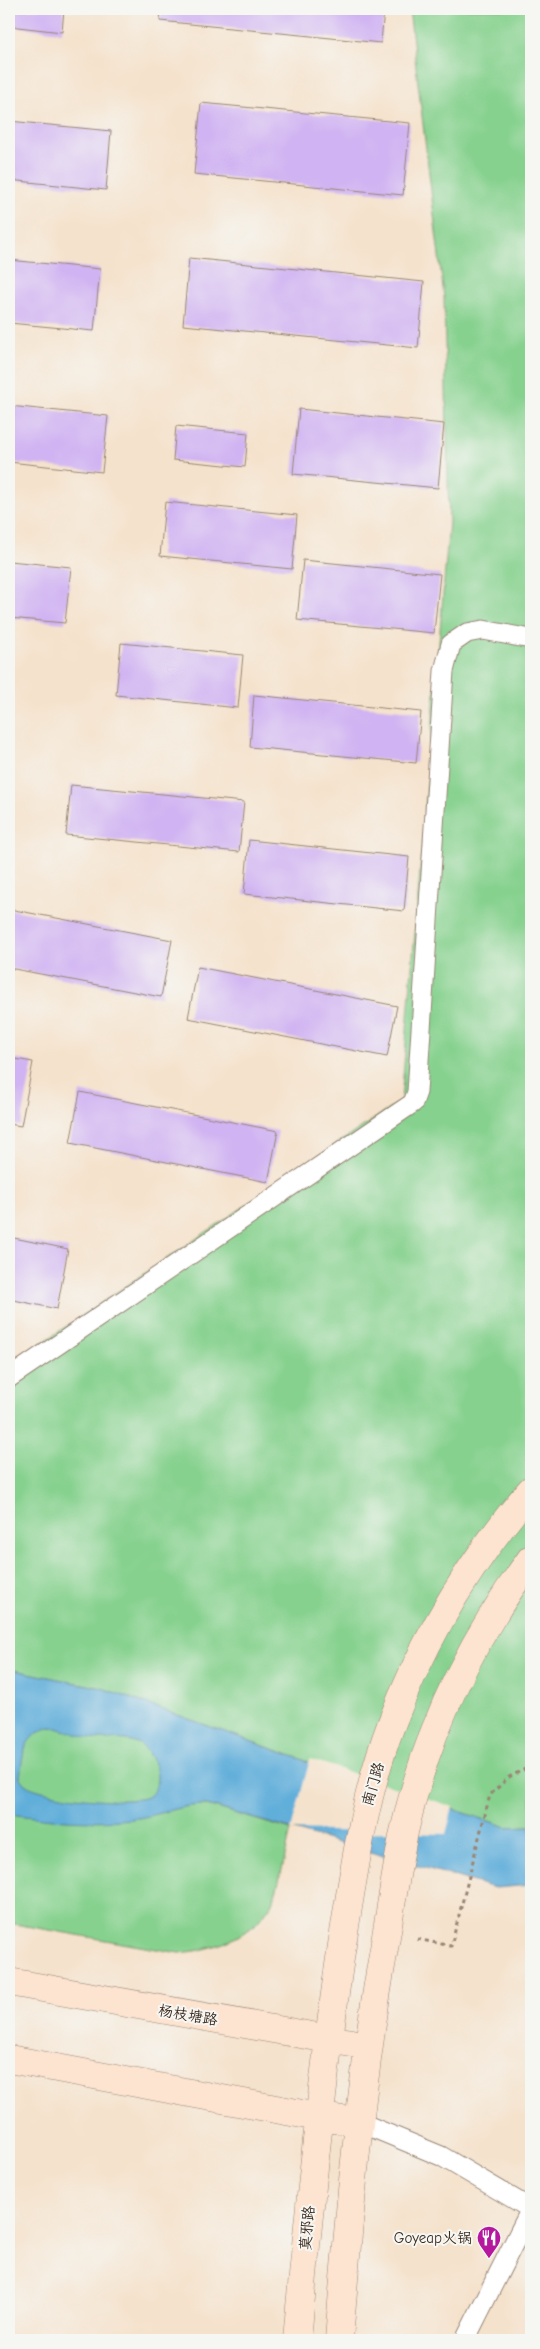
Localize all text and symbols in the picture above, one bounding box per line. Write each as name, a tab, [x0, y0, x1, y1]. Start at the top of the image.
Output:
street label: 南门路	[358, 1760, 388, 1808]
street label: 杨枝塘路	[157, 2001, 219, 2029]
street label: 莫邪路	[296, 2205, 318, 2251]
restaurant icon: Goyeap火锅	[476, 2225, 502, 2259]
place label: Goyeap火锅	[394, 2229, 472, 2247]

